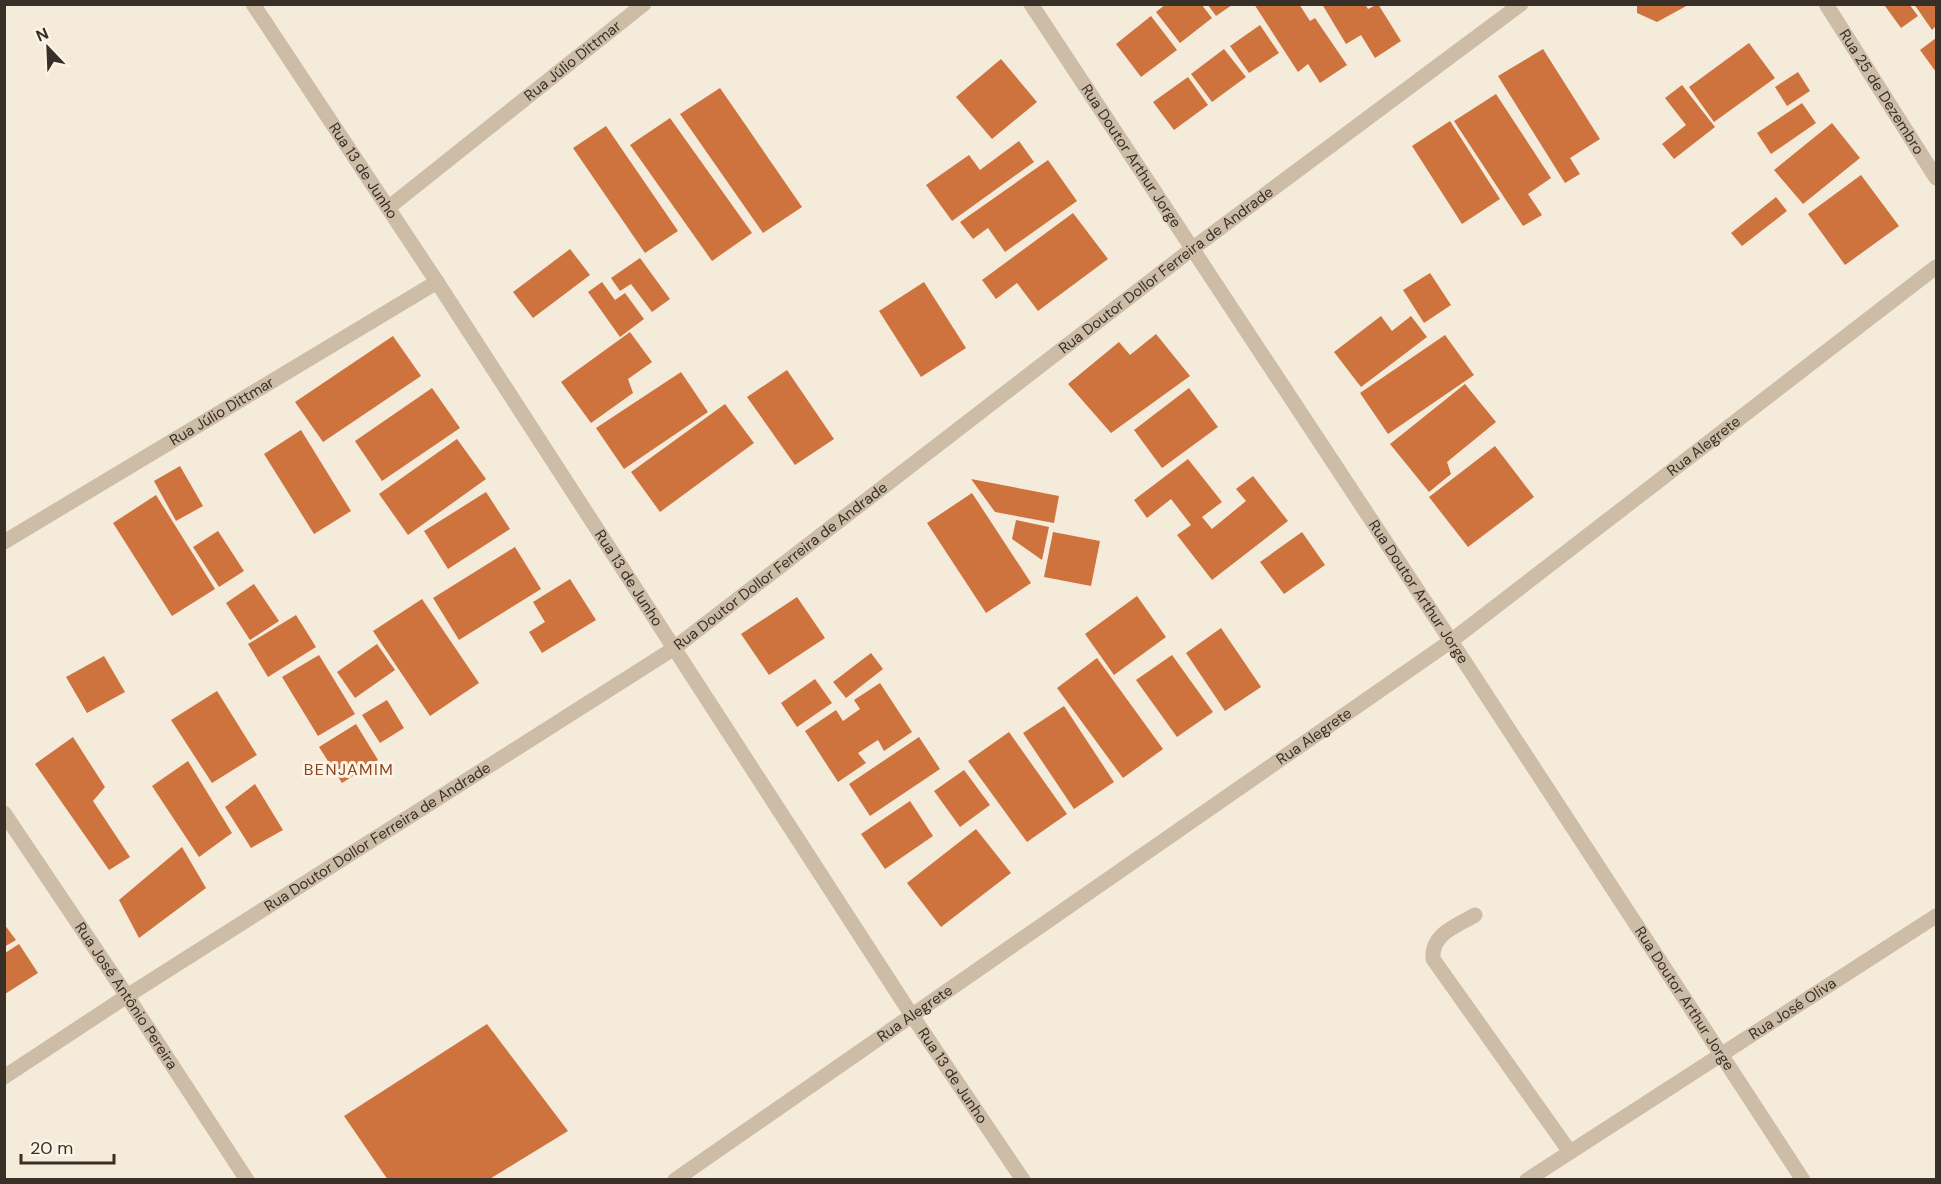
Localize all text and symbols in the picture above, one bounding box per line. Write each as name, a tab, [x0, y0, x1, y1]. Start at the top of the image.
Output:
street label: Rua Júlio Dittmar	[520, 16, 625, 106]
north arrow	[18, 18, 78, 78]
text: N	[33, 23, 52, 47]
street label: Rua 25 de Dezembro	[1834, 25, 1929, 158]
street label: Rua Doutor Arthur Jorge	[1077, 80, 1186, 232]
street label: Rua 13 de Junho	[324, 119, 403, 223]
street label: Rua Doutor Dollor Ferreira de Andrade	[1055, 182, 1277, 358]
street label: Rua Júlio Dittmar	[166, 372, 278, 450]
street label: Rua Alegrete	[1663, 411, 1745, 481]
street label: Rua Doutor Dollor Ferreira de Andrade	[670, 477, 891, 655]
street label: Rua Doutor Arthur Jorge	[1364, 516, 1473, 668]
street label: Rua 13 de Junho	[590, 526, 667, 630]
street label: Rua Alegrete	[1272, 703, 1356, 769]
street label: Rua Doutor Dollor Ferreira de Andrade	[260, 757, 494, 916]
district label: BENJAMIM	[304, 759, 394, 780]
street label: Rua José Antônio Pereira	[70, 918, 182, 1073]
street label: Rua Doutor Arthur Jorge	[1630, 923, 1739, 1074]
street label: Rua José Oliva	[1745, 973, 1840, 1044]
street label: Rua Alegrete	[873, 980, 957, 1047]
street label: Rua 13 de Junho	[913, 1024, 992, 1128]
scale bar	[21, 1127, 114, 1165]
text: 20 m	[30, 1136, 73, 1160]

